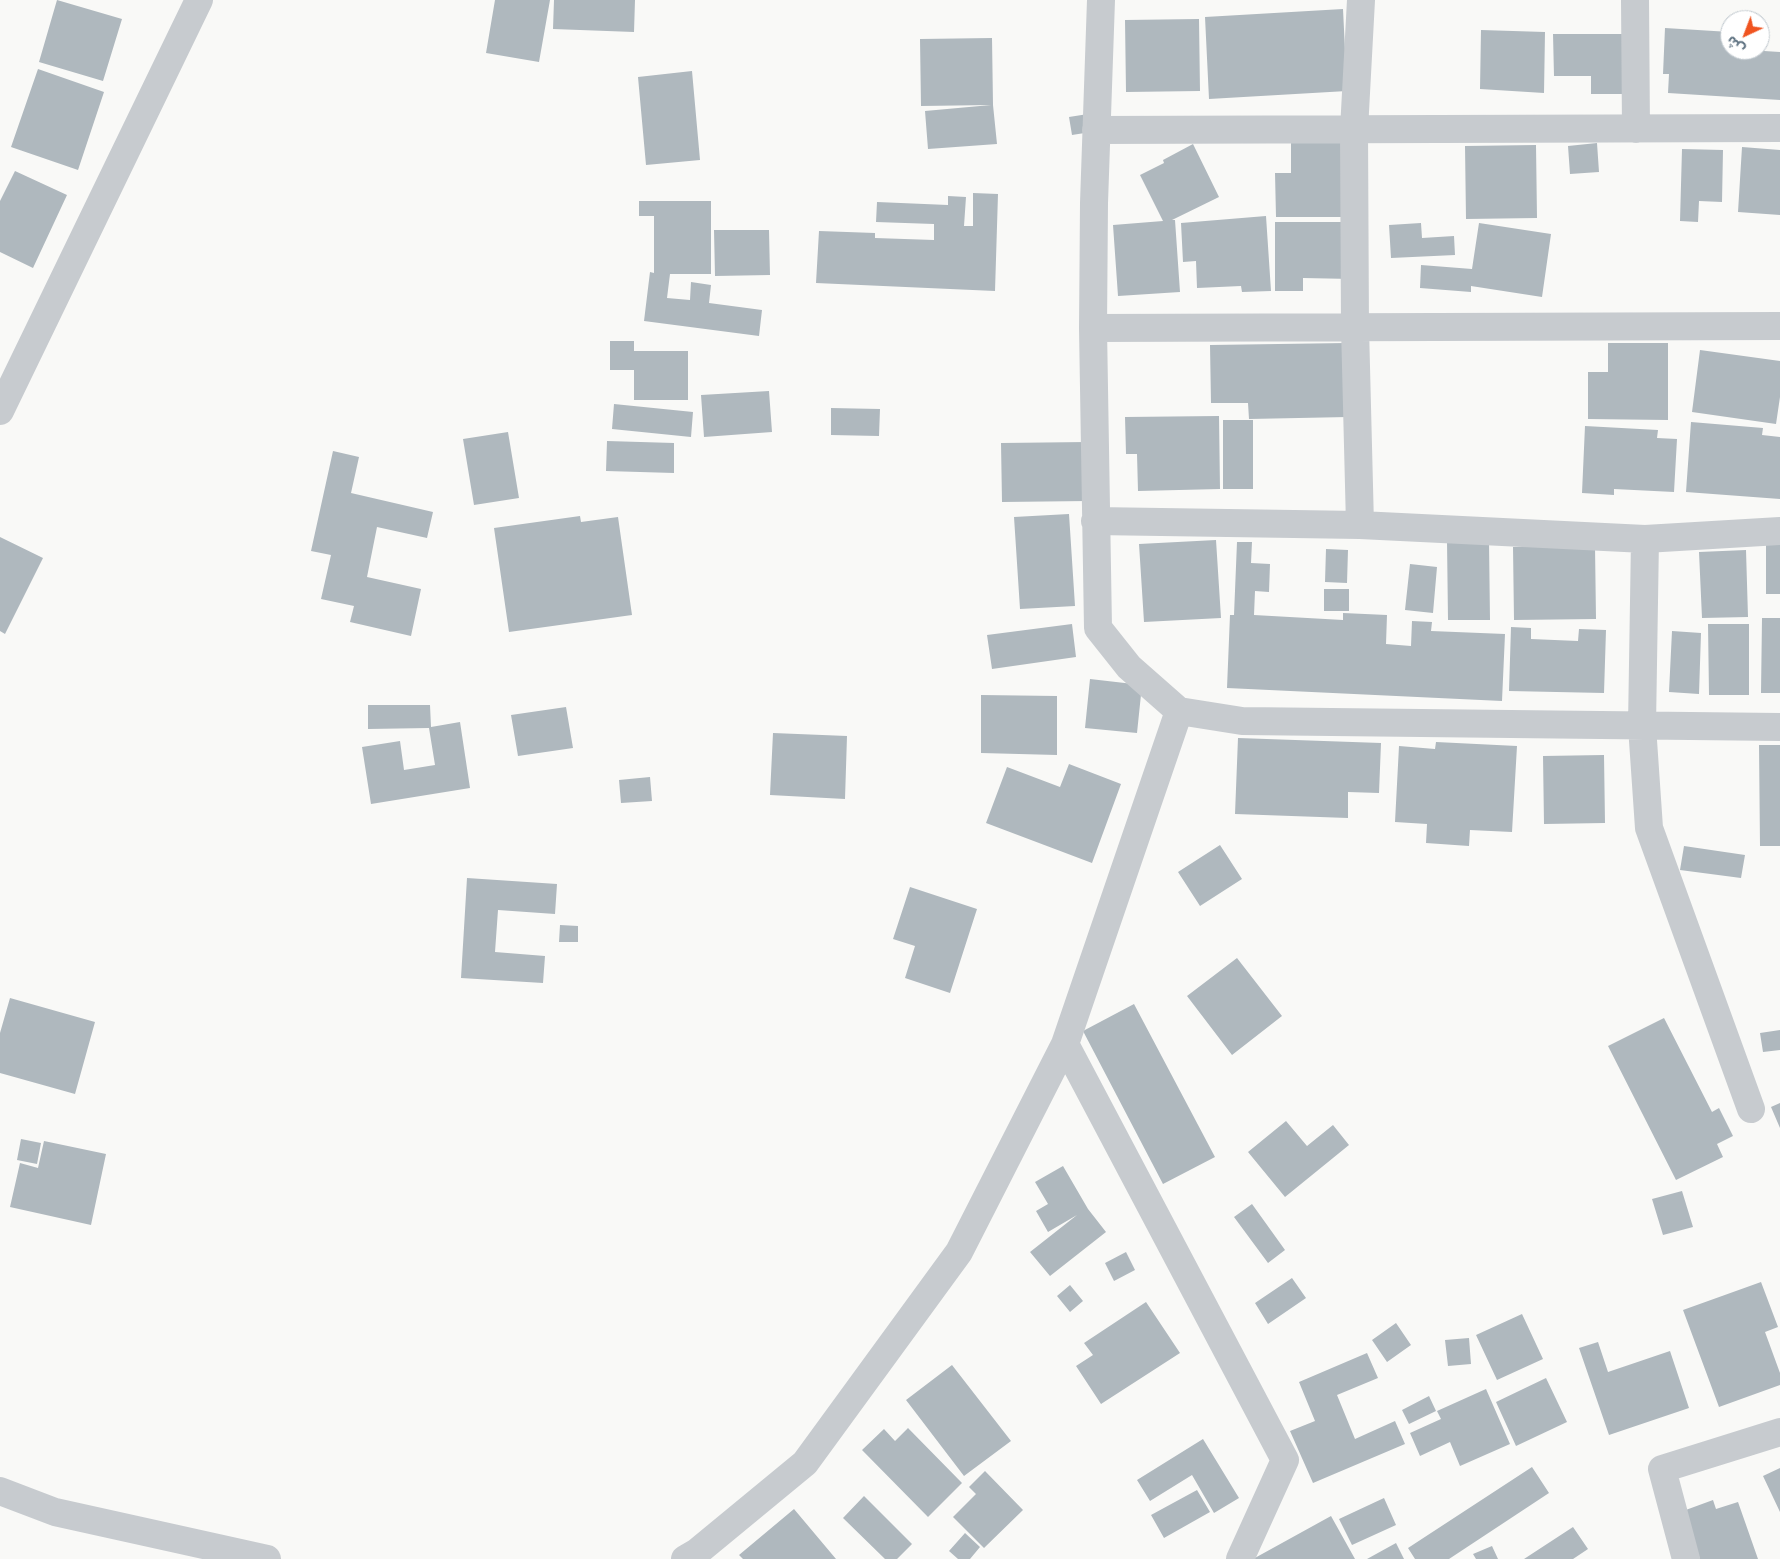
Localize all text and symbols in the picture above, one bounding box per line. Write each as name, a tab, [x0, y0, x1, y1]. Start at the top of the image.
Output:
north arrow	[1720, 10, 1770, 60]
text: ش	[1723, 33, 1748, 58]

